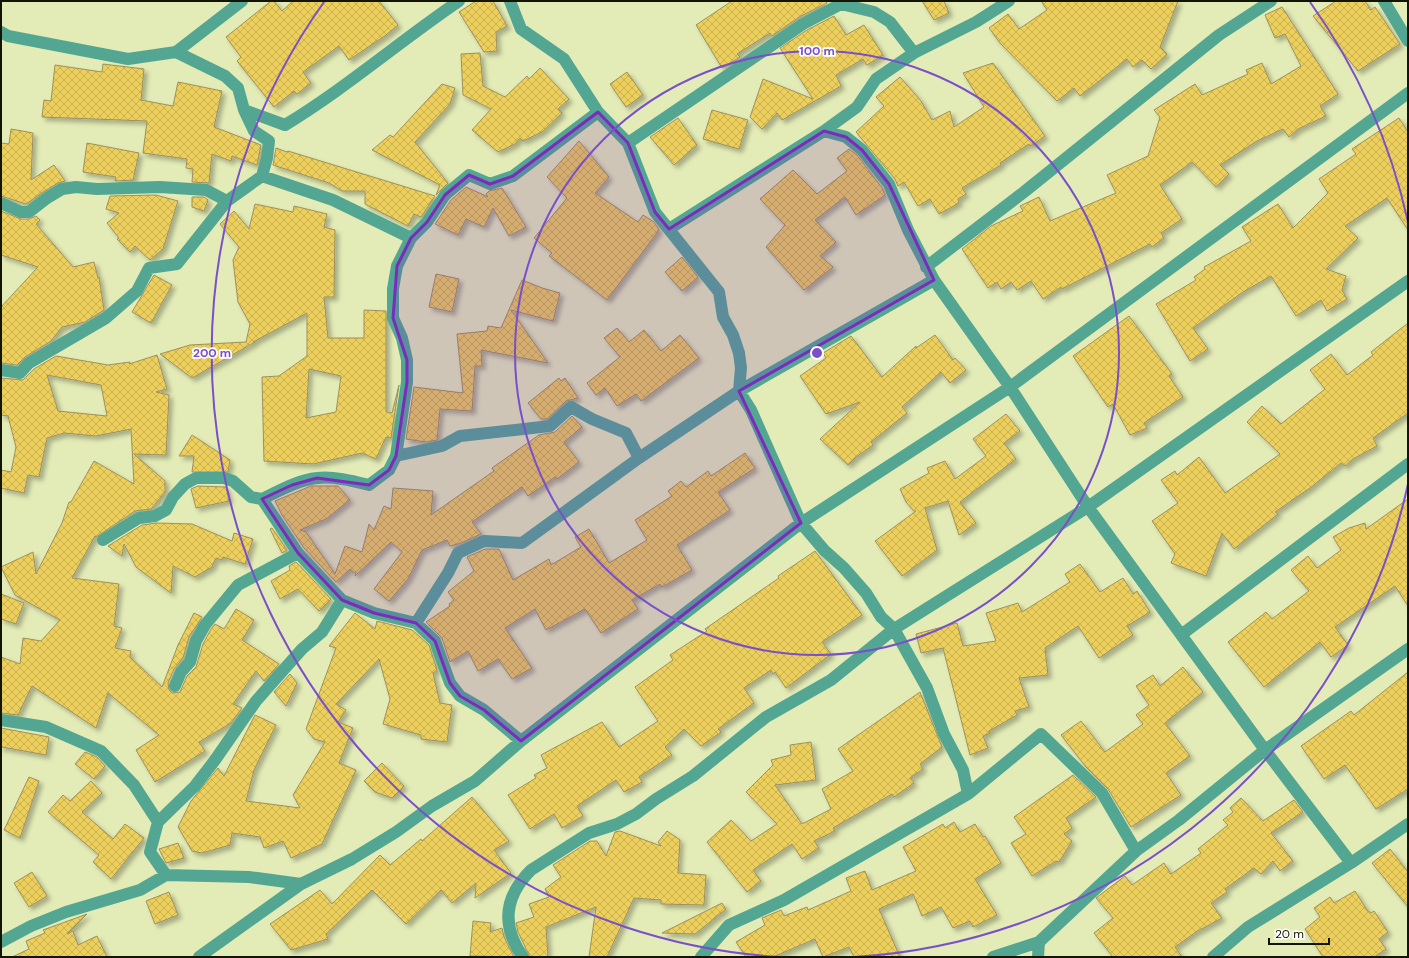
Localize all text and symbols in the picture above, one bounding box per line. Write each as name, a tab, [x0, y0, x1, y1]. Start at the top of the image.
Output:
text: 100 m	[799, 43, 835, 59]
text: 200 m	[193, 345, 231, 361]
centre of rings	[810, 346, 824, 360]
scale bar	[1269, 920, 1329, 946]
text: 20 m	[1275, 926, 1304, 942]

